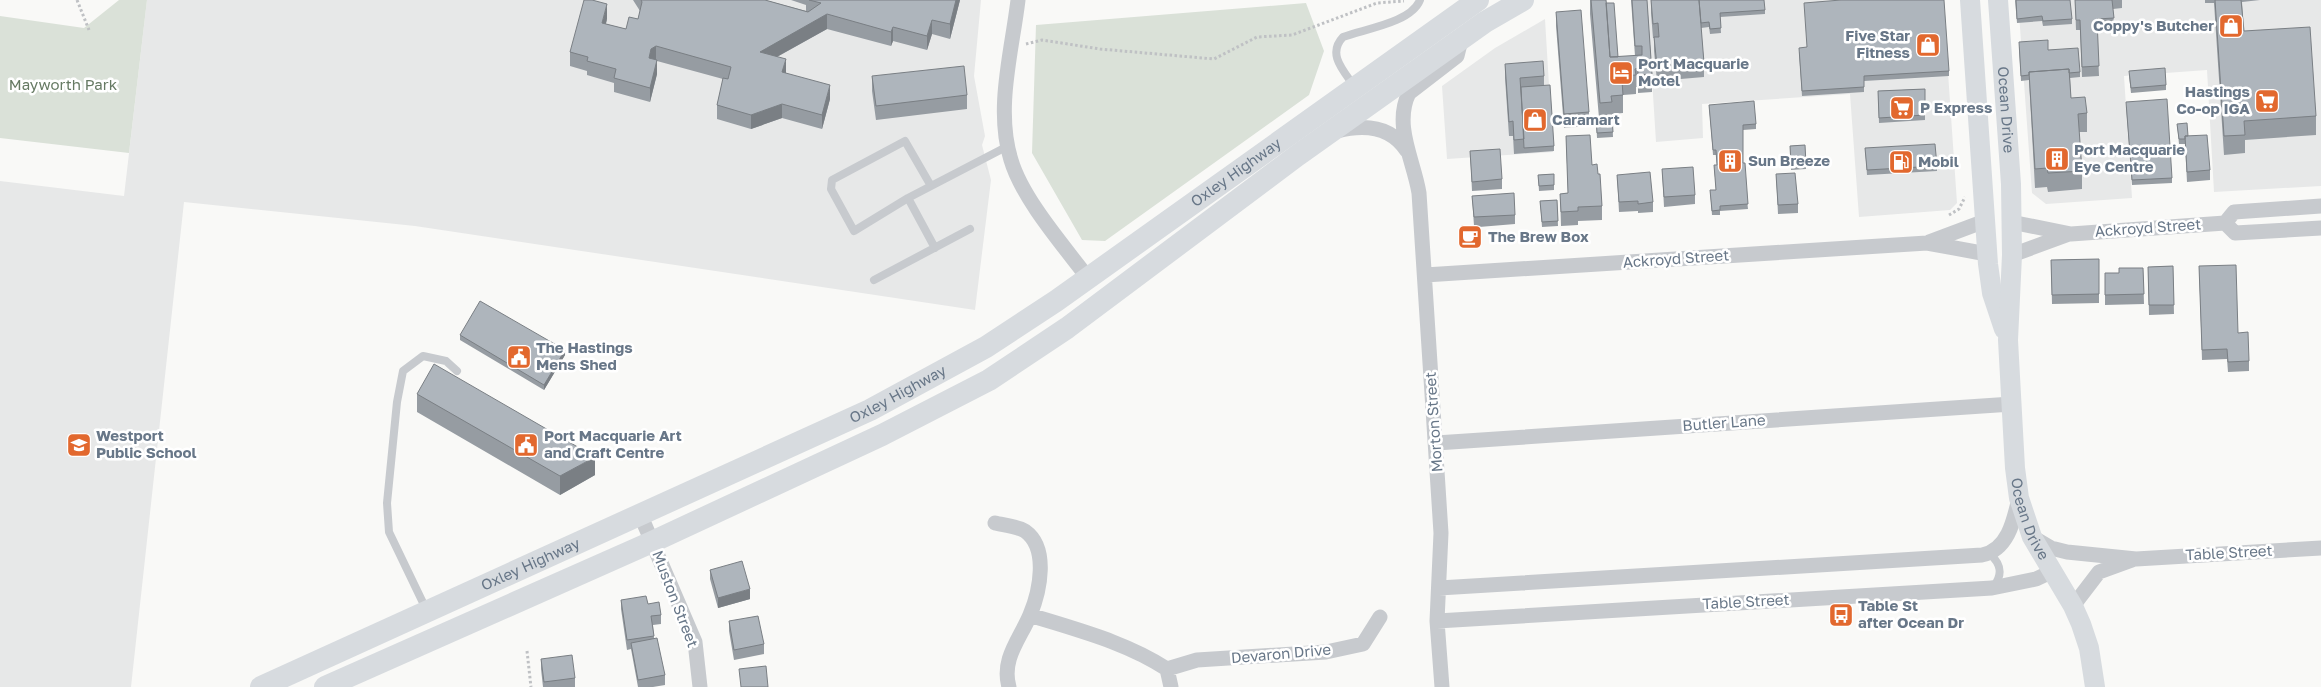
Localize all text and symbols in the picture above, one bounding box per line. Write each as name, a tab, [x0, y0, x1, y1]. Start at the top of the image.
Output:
shop icon: Coppy's Butcher	[2218, 13, 2244, 39]
place label: Coppy's Butcher	[2093, 16, 2214, 34]
place label: Five Star Fitness	[1845, 26, 1910, 61]
shop icon: Five Star Fitness	[1915, 32, 1941, 58]
place label: Port Macquarie Motel	[1638, 54, 1749, 89]
hotel icon: Port Macquarie Motel	[1608, 60, 1634, 86]
street label: Ocean Drive	[1995, 66, 2019, 154]
park label: Mayworth Park	[9, 75, 118, 93]
place label: Hastings Co-op IGA	[2176, 82, 2250, 117]
supermarket icon: Hastings Co-op IGA	[2254, 88, 2280, 114]
supermarket icon: P Express	[1889, 95, 1915, 121]
place label: P Express	[1920, 98, 1992, 116]
shop icon: Caramart	[1522, 107, 1548, 133]
place label: Caramart	[1552, 110, 1620, 128]
street label: Oxley Highway	[1187, 133, 1285, 210]
place label: Port Macquarie Eye Centre	[2074, 140, 2185, 175]
building icon: Port Macquarie Eye Centre	[2044, 146, 2070, 172]
building icon: Sun Breeze	[1717, 148, 1743, 174]
fuel station icon: Mobil	[1888, 149, 1914, 175]
place label: Sun Breeze	[1748, 151, 1830, 169]
place label: Mobil	[1918, 152, 1959, 170]
street label: Ackroyd Street	[2094, 214, 2202, 240]
cafe icon: The Brew Box	[1457, 224, 1483, 250]
place label: The Brew Box	[1488, 227, 1589, 245]
street label: Ackroyd Street	[1622, 245, 1730, 271]
place label: The Hastings Mens Shed	[536, 338, 633, 373]
public building icon: The Hastings Mens Shed	[506, 344, 532, 370]
street label: Oxley Highway	[846, 360, 949, 426]
street label: Morton Street	[1421, 371, 1445, 473]
street label: Butler Lane	[1682, 410, 1766, 434]
place label: Westport Public School	[96, 426, 197, 461]
place label: Port Macquarie Art and Craft Centre	[544, 426, 682, 461]
school or university icon: Westport Public School	[66, 432, 92, 458]
public building icon: Port Macquarie Art and Craft Centre	[513, 432, 539, 458]
street label: Ocean Drive	[2008, 476, 2054, 563]
street label: Oxley Highway	[478, 533, 583, 594]
street label: Table Street	[2185, 541, 2273, 563]
street label: Muston Street	[649, 548, 703, 650]
street label: Table Street	[1702, 590, 1790, 612]
place label: Table St after Ocean Dr	[1858, 596, 1964, 631]
bus stop icon: Table St after Ocean Dr	[1828, 602, 1854, 628]
street label: Devaron Drive	[1230, 640, 1332, 666]

